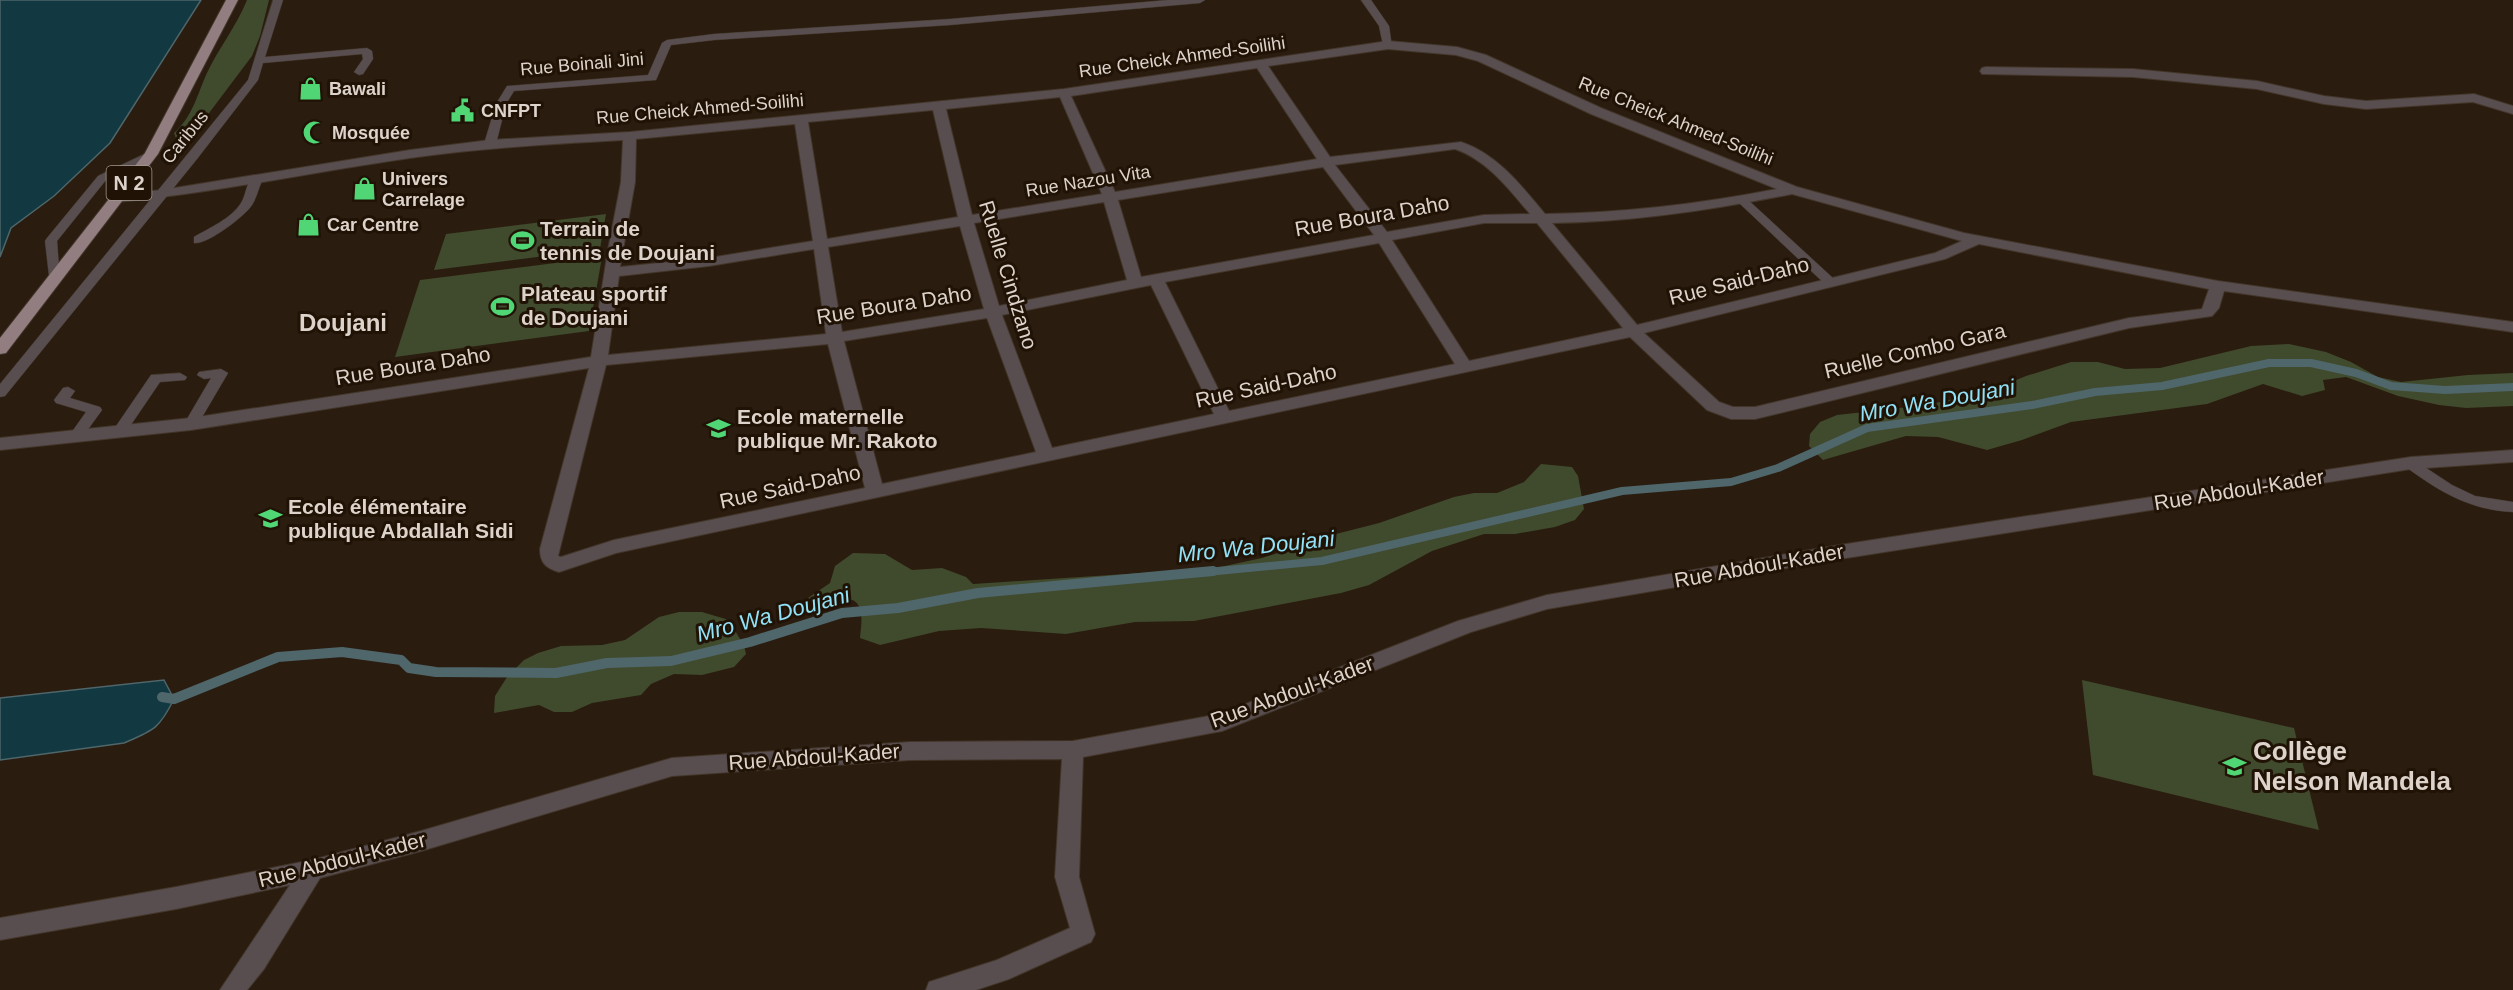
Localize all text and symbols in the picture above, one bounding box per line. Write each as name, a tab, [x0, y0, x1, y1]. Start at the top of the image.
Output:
street label: Rue Cheick Ahmed-Soilihi	[1078, 33, 1286, 81]
street label: Rue Boinali Jini	[519, 49, 645, 79]
street label: Rue Cheick Ahmed-Soilihi	[1576, 73, 1776, 169]
shop icon: Bawali	[298, 76, 324, 102]
place label: Bawali	[329, 79, 386, 99]
street label: Rue Cheick Ahmed-Soilihi	[595, 90, 805, 128]
public building icon: CNFPT	[450, 98, 476, 124]
place label: CNFPT	[481, 101, 541, 121]
street label: Caribus	[158, 107, 212, 167]
mosque icon: Mosquée	[301, 120, 327, 146]
place label: Mosquée	[332, 123, 410, 143]
street label: Rue Nazou Vita	[1024, 161, 1153, 201]
road number: N 2	[106, 166, 152, 200]
place label: Univers Carrelage	[382, 169, 465, 210]
shop icon: Univers Carrelage	[351, 176, 377, 202]
street label: Rue Boura Daho	[1293, 191, 1451, 240]
street label: Ruelle Cindzano	[975, 198, 1042, 352]
shop icon: Car Centre	[296, 212, 322, 238]
place label: Car Centre	[327, 215, 419, 235]
place label: Terrain de tennis de Doujani	[540, 217, 715, 264]
sports icon: Terrain de tennis de Doujani	[509, 228, 535, 254]
street label: Rue Said-Daho	[1666, 252, 1811, 309]
street label: Rue Boura Daho	[815, 281, 973, 328]
place label: Plateau sportif de Doujani	[521, 282, 668, 329]
sports icon: Plateau sportif de Doujani	[490, 293, 516, 319]
district label: Doujani	[299, 309, 387, 336]
street label: Ruelle Combo Gara	[1822, 318, 2008, 383]
street label: Rue Boura Daho	[334, 342, 492, 389]
street label: Rue Said-Daho	[1193, 359, 1339, 412]
water label: Mro Wa Doujani	[1857, 374, 2018, 426]
place label: Ecole maternelle publique Mr. Rakoto	[737, 405, 938, 452]
school or university icon: Ecole maternelle publique Mr. Rakoto	[706, 416, 732, 442]
street label: Rue Said-Daho	[717, 460, 863, 513]
street label: Rue Abdoul-Kader	[2152, 465, 2325, 514]
place label: Ecole élémentaire publique Abdallah Sidi	[288, 495, 514, 542]
school or university icon: Ecole élémentaire publique Abdallah Sidi	[257, 506, 283, 532]
water label: Mro Wa Doujani	[1177, 526, 1337, 567]
street label: Rue Abdoul-Kader	[1672, 539, 1845, 592]
water label: Mro Wa Doujani	[694, 582, 853, 647]
street label: Rue Abdoul-Kader	[1207, 651, 1376, 732]
place label: Collège Nelson Mandela	[2253, 736, 2451, 796]
street label: Rue Abdoul-Kader	[728, 739, 900, 774]
school or university icon: Collège Nelson Mandela	[2222, 753, 2248, 779]
street label: Rue Abdoul-Kader	[256, 828, 428, 891]

